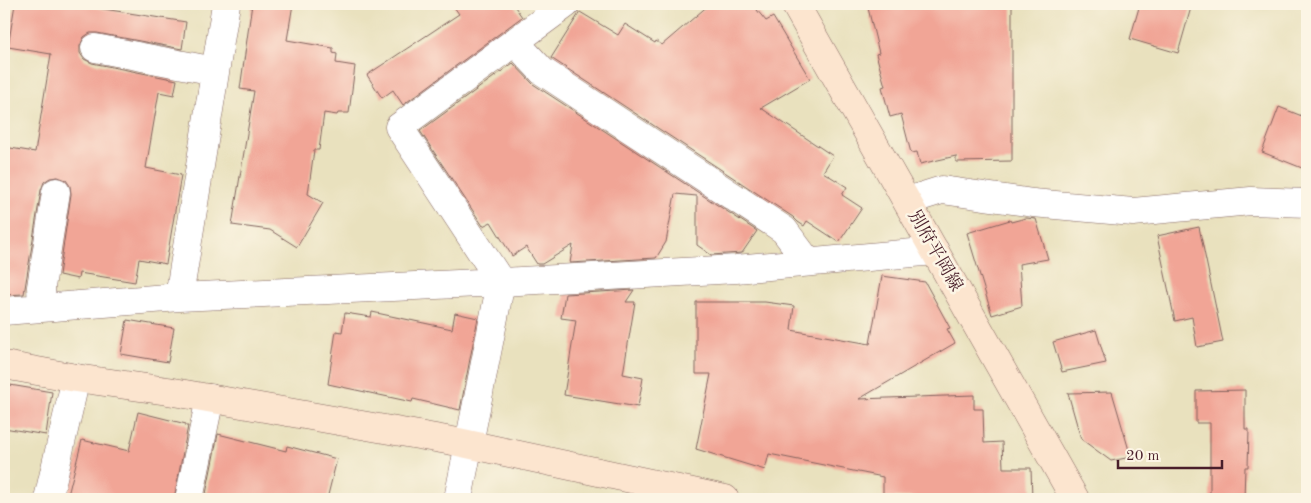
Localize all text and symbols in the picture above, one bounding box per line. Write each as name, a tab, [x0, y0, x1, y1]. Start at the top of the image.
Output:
street label: 別府平岡線	[905, 207, 967, 294]
scale bar	[1118, 438, 1222, 470]
text: 20 m	[1126, 449, 1160, 464]

